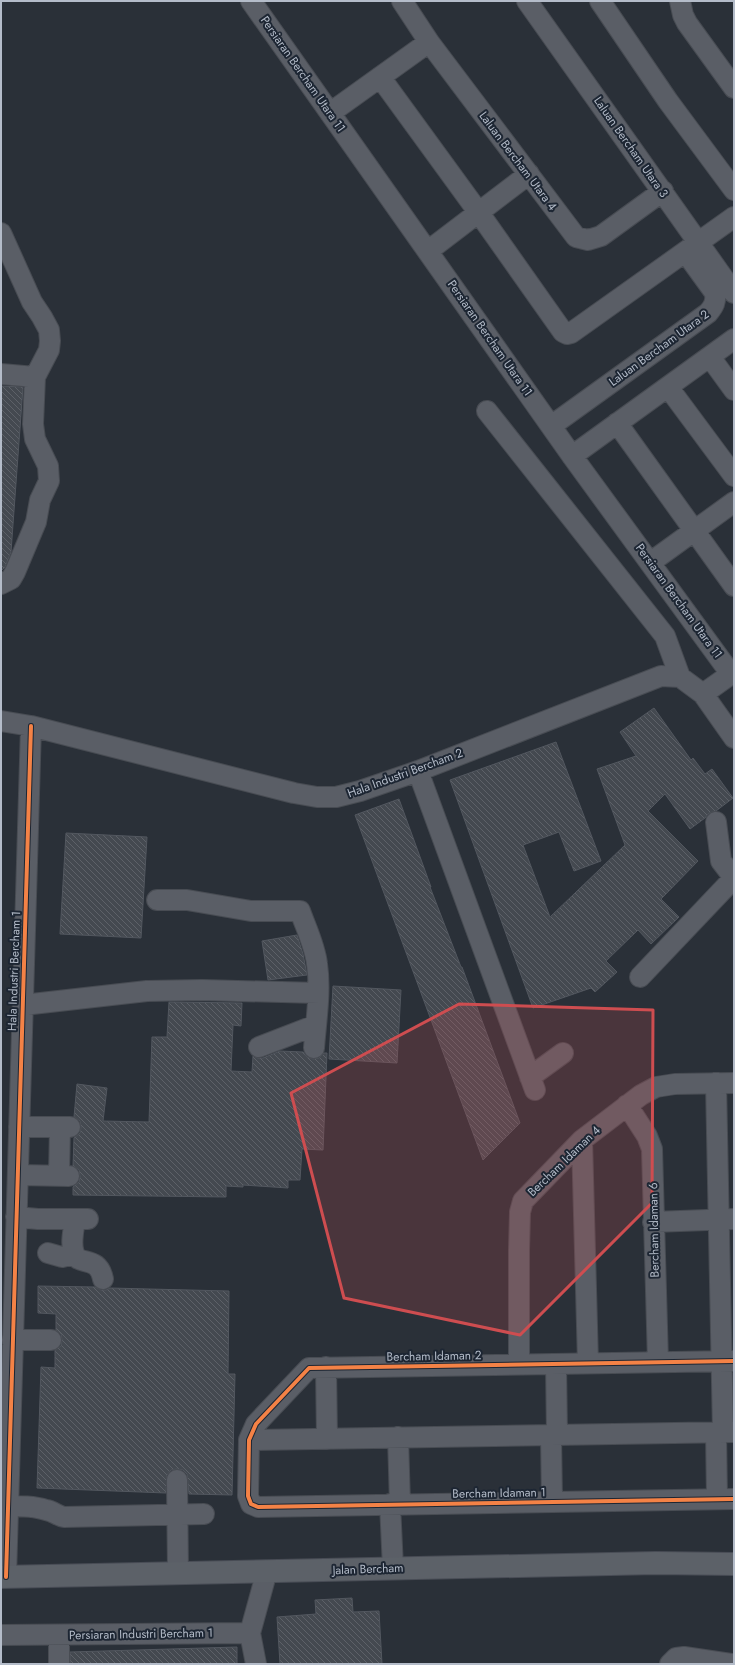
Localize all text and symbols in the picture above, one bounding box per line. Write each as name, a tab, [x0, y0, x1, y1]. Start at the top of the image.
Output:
street label: Persiaran Bercham Utara 11	[256, 12, 350, 136]
street label: Laluan Bercham Utara 3	[589, 93, 673, 202]
street label: Laluan Bercham Utara 4	[475, 108, 561, 214]
street label: Persiaran Bercham Utara 11	[443, 276, 537, 400]
street label: Laluan Bercham Utara 2	[605, 305, 713, 391]
street label: Persiaran Bercham Utara 11	[631, 540, 727, 662]
street label: Hala Industri Bercham 2	[345, 744, 465, 802]
street label: Hala Industri Bercham 1	[3, 911, 25, 1031]
street label: Bercham Idaman 4	[524, 1121, 604, 1201]
street label: Bercham Idaman 6	[644, 1182, 664, 1278]
street label: Bercham Idaman 2	[386, 1346, 482, 1366]
street label: Bercham Idaman 1	[452, 1483, 546, 1503]
street label: Jalan Bercham	[330, 1559, 404, 1579]
street label: Persiaran Industri Bercham 1	[69, 1624, 213, 1644]

